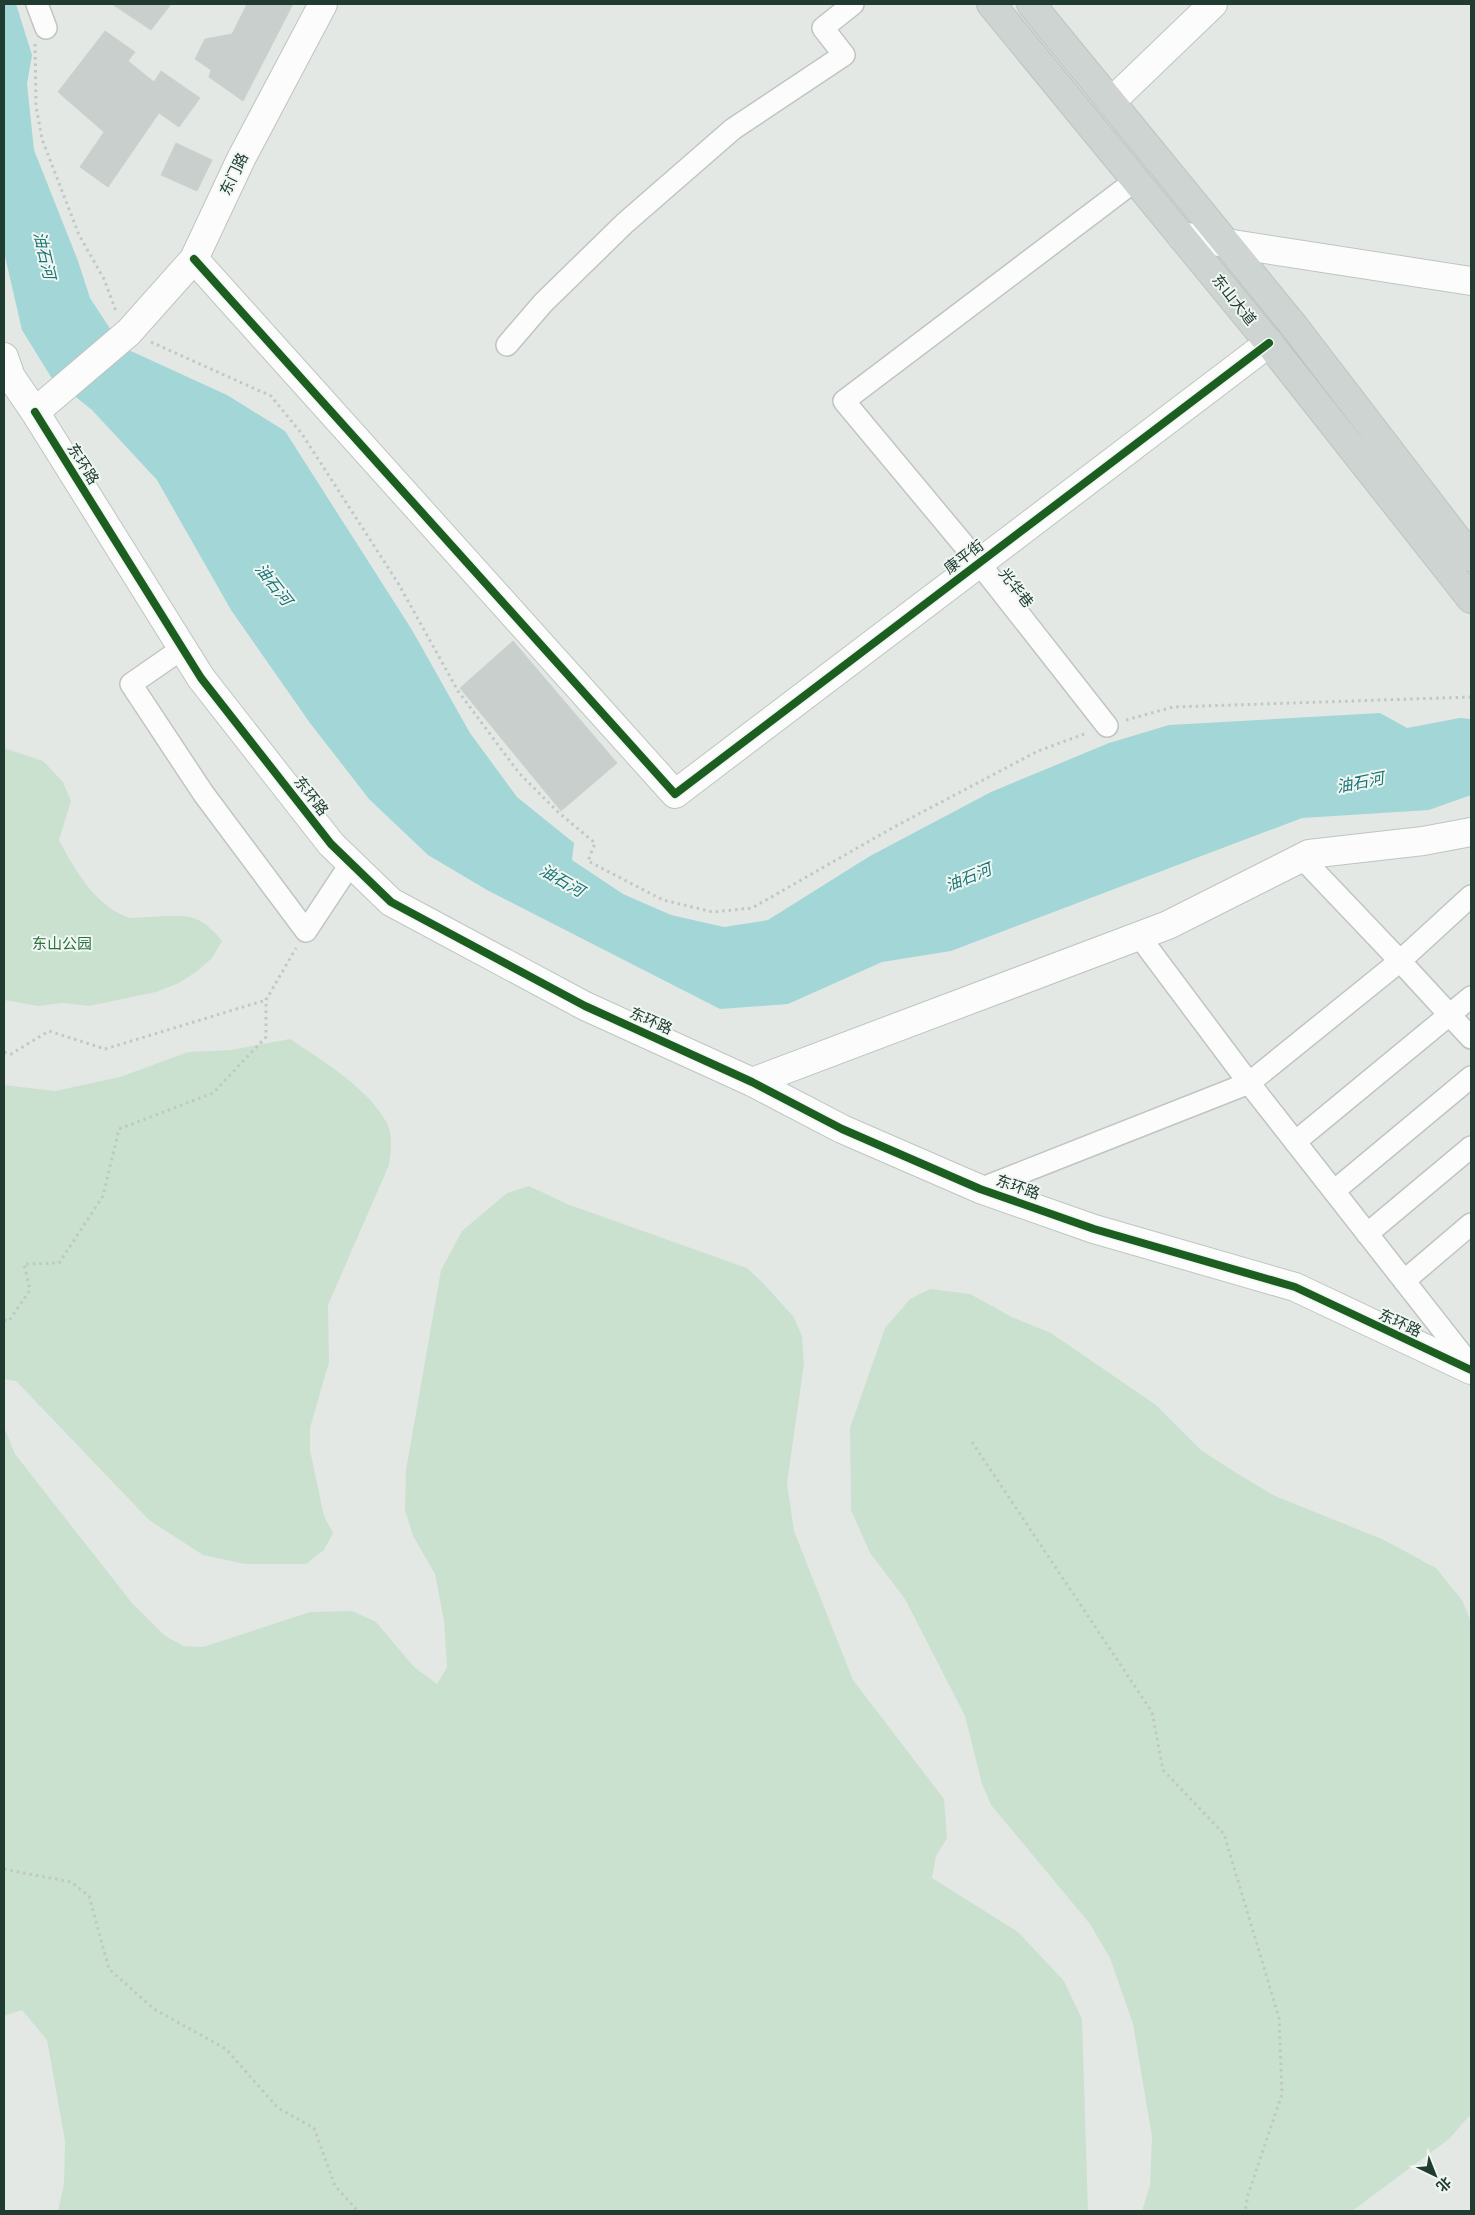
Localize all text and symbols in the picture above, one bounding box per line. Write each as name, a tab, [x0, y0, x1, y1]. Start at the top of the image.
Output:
street label: 东门路	[215, 149, 252, 198]
water label: 油石河	[30, 229, 61, 284]
street label: 东山大道	[1208, 270, 1261, 329]
street label: 东环路	[63, 440, 103, 488]
street label: 康平街	[940, 535, 987, 578]
water label: 油石河	[251, 559, 298, 611]
street label: 光华巷	[995, 564, 1038, 611]
water label: 油石河	[1335, 767, 1388, 796]
street label: 东环路	[290, 772, 333, 819]
water label: 油石河	[942, 858, 997, 895]
water label: 油石河	[536, 859, 590, 902]
park label: 东山公园	[32, 934, 92, 953]
street label: 东环路	[627, 1003, 676, 1038]
street label: 东环路	[994, 1170, 1043, 1203]
street label: 东环路	[1376, 1304, 1425, 1341]
north arrow	[1410, 2150, 1460, 2200]
text: 北	[1433, 2174, 1455, 2196]

